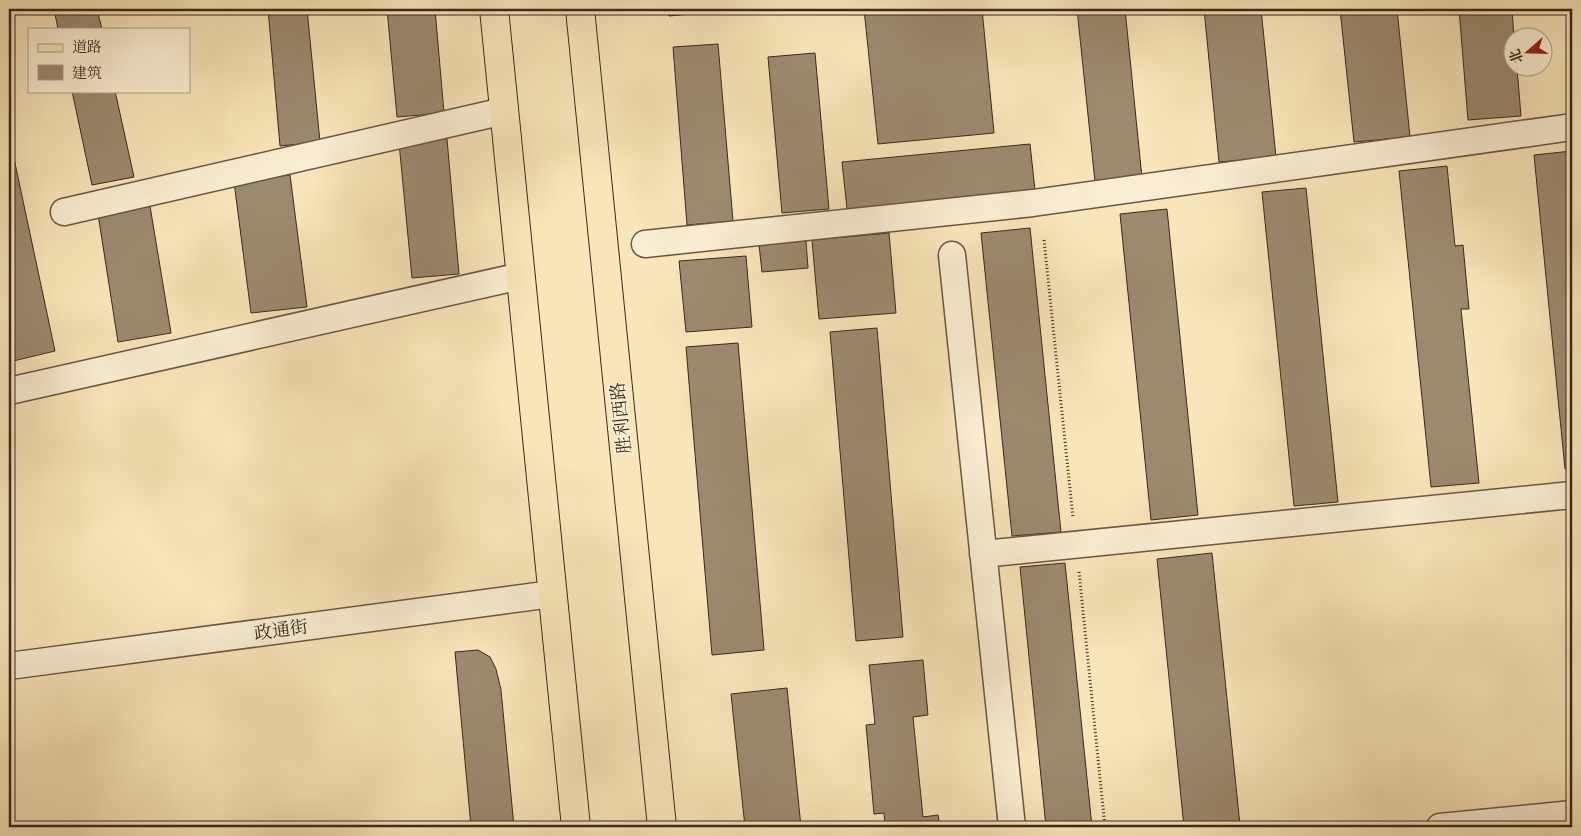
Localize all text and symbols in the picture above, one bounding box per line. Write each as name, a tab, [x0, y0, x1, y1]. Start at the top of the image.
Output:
legend	[28, 28, 190, 92]
north arrow	[1504, 28, 1554, 78]
text: 道路	[72, 37, 102, 57]
text: 北	[1505, 46, 1528, 66]
text: 建筑	[72, 63, 102, 83]
street label: 胜利西路	[605, 381, 638, 455]
street label: 政通街	[253, 614, 310, 647]

